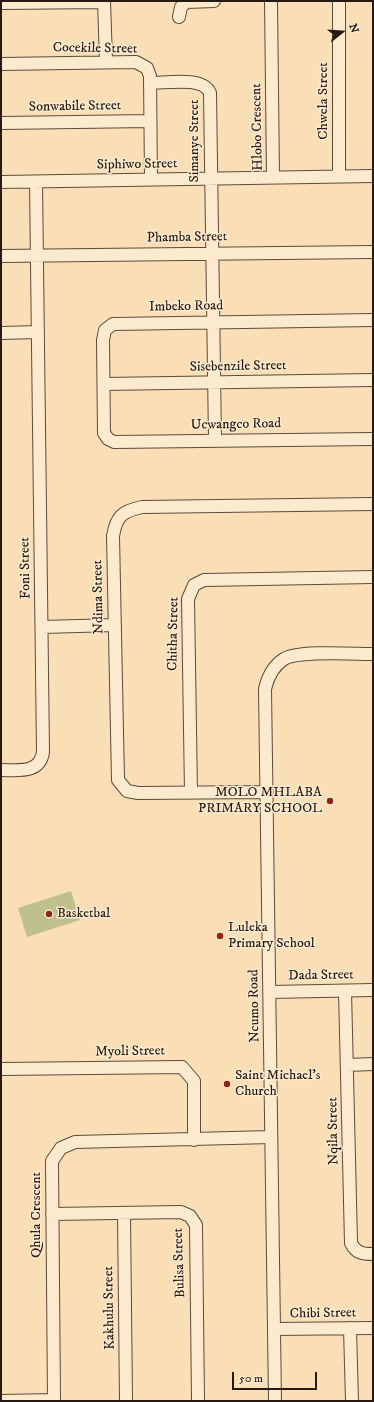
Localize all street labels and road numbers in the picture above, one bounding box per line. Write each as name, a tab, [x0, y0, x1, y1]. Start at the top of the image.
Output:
street label: Cocekile Street	[53, 40, 137, 58]
street label: Chwela Street	[316, 62, 332, 140]
street label: Hlobo Crescent	[249, 83, 267, 171]
street label: Sonwabile Street	[29, 98, 121, 116]
street label: Simanye Street	[187, 99, 203, 183]
street label: Siphiwo Street	[97, 156, 177, 174]
street label: Phamba Street	[147, 229, 227, 247]
street label: Imbeko Road	[149, 298, 223, 316]
street label: Sisebenzile Street	[189, 358, 287, 376]
street label: Ucwangco Road	[191, 416, 281, 434]
street label: Foni Street	[17, 537, 35, 599]
street label: Ndima Street	[90, 560, 108, 634]
street label: Chitha Street	[165, 597, 183, 671]
street label: Dada Street	[288, 967, 354, 985]
street label: Ncumo Road	[246, 969, 264, 1043]
street label: Myoli Street	[95, 1043, 165, 1061]
street label: Nqila Street	[325, 1097, 343, 1165]
street label: Qhula Crescent	[29, 1172, 45, 1258]
street label: Bulisa Street	[170, 1228, 190, 1298]
street label: Kakhulu Street	[101, 1266, 119, 1350]
street label: Chibi Street	[290, 1305, 356, 1323]

